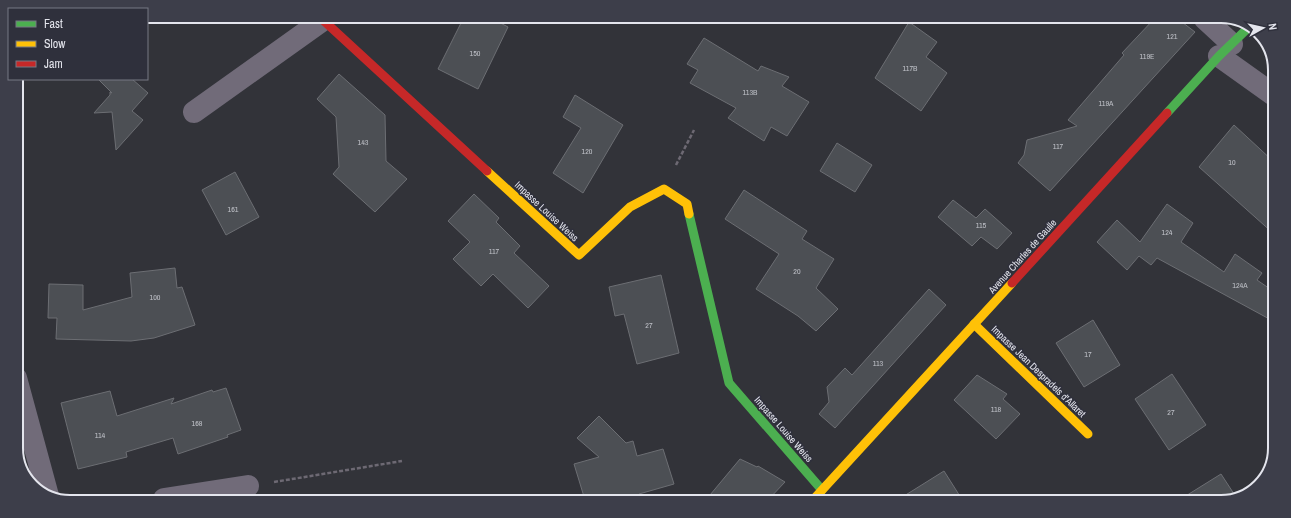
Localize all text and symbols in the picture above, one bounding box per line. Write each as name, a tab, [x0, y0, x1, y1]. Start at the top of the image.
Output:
legend	[8, 8, 148, 80]
north arrow	[1243, 8, 1283, 48]
text: Fast	[44, 16, 63, 32]
text: N	[1266, 22, 1280, 31]
house number: 121	[1167, 31, 1178, 41]
text: Slow	[44, 36, 66, 52]
house number: 150	[470, 48, 481, 58]
house number: 119E	[1140, 51, 1154, 61]
text: Jam	[44, 56, 63, 72]
house number: 117B	[903, 63, 918, 73]
house number: 113B	[743, 87, 758, 97]
house number: 119A	[1099, 98, 1114, 108]
house number: 143	[358, 137, 369, 147]
house number: 117	[1053, 141, 1064, 151]
house number: 120	[582, 146, 593, 156]
house number: 10	[1228, 157, 1236, 167]
street label: Impasse Louise Weiss	[512, 178, 581, 244]
house number: 161	[228, 204, 239, 214]
street label: Avenue Charles de Gaulle	[985, 216, 1059, 297]
house number: 115	[976, 220, 987, 230]
house number: 124	[1162, 227, 1173, 237]
house number: 117	[489, 246, 500, 256]
house number: 20	[793, 266, 801, 276]
house number: 124A	[1232, 280, 1248, 290]
house number: 100	[150, 292, 161, 302]
house number: 27	[645, 320, 653, 330]
street label: Impasse Jean Despradels d'Allaret	[989, 323, 1089, 420]
house number: 17	[1084, 349, 1092, 359]
house number: 113	[873, 358, 884, 368]
street label: Impasse Louise Weiss	[752, 394, 816, 465]
house number: 118	[991, 404, 1002, 414]
house number: 27	[1167, 407, 1175, 417]
house number: 168	[192, 418, 203, 428]
house number: 114	[95, 430, 106, 440]

